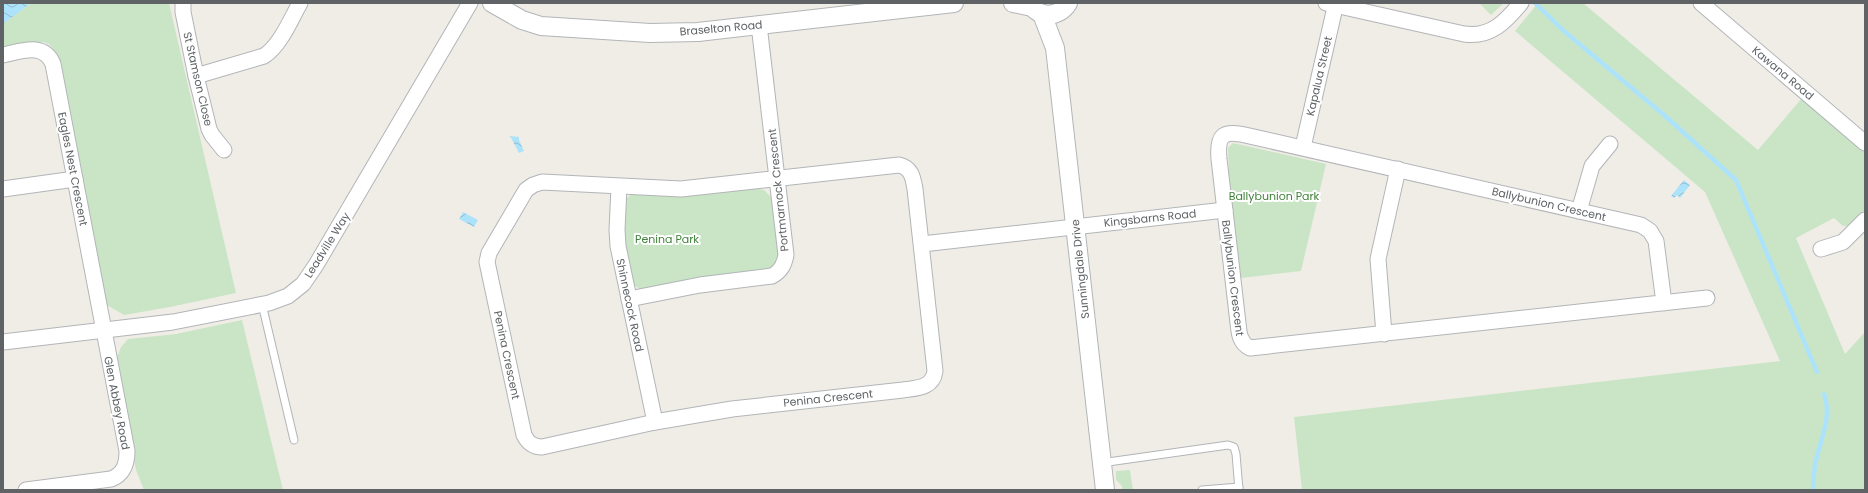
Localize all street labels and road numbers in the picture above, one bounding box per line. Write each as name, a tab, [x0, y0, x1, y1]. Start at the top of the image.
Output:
street label: Braselton Road	[679, 16, 763, 40]
street label: St Stamson Close	[179, 30, 217, 128]
street label: Kapalua Street	[1302, 35, 1336, 117]
street label: Kawana Road	[1749, 42, 1817, 104]
street label: Eagles Nest Crescent	[54, 111, 92, 227]
street label: Portmarnock Crescent	[764, 128, 792, 252]
street label: Ballybunion Crescent	[1490, 183, 1608, 225]
street label: Kingsbarns Road	[1103, 205, 1197, 231]
street label: Leadville Way	[300, 208, 354, 281]
street label: Sunningdale Drive	[1067, 218, 1093, 319]
street label: Ballybunion Crescent	[1218, 219, 1248, 337]
street label: Shinnecock Road	[612, 257, 648, 353]
street label: Penina Crescent	[490, 309, 524, 401]
street label: Glen Abbey Road	[100, 355, 134, 451]
street label: Penina Crescent	[782, 385, 874, 411]

